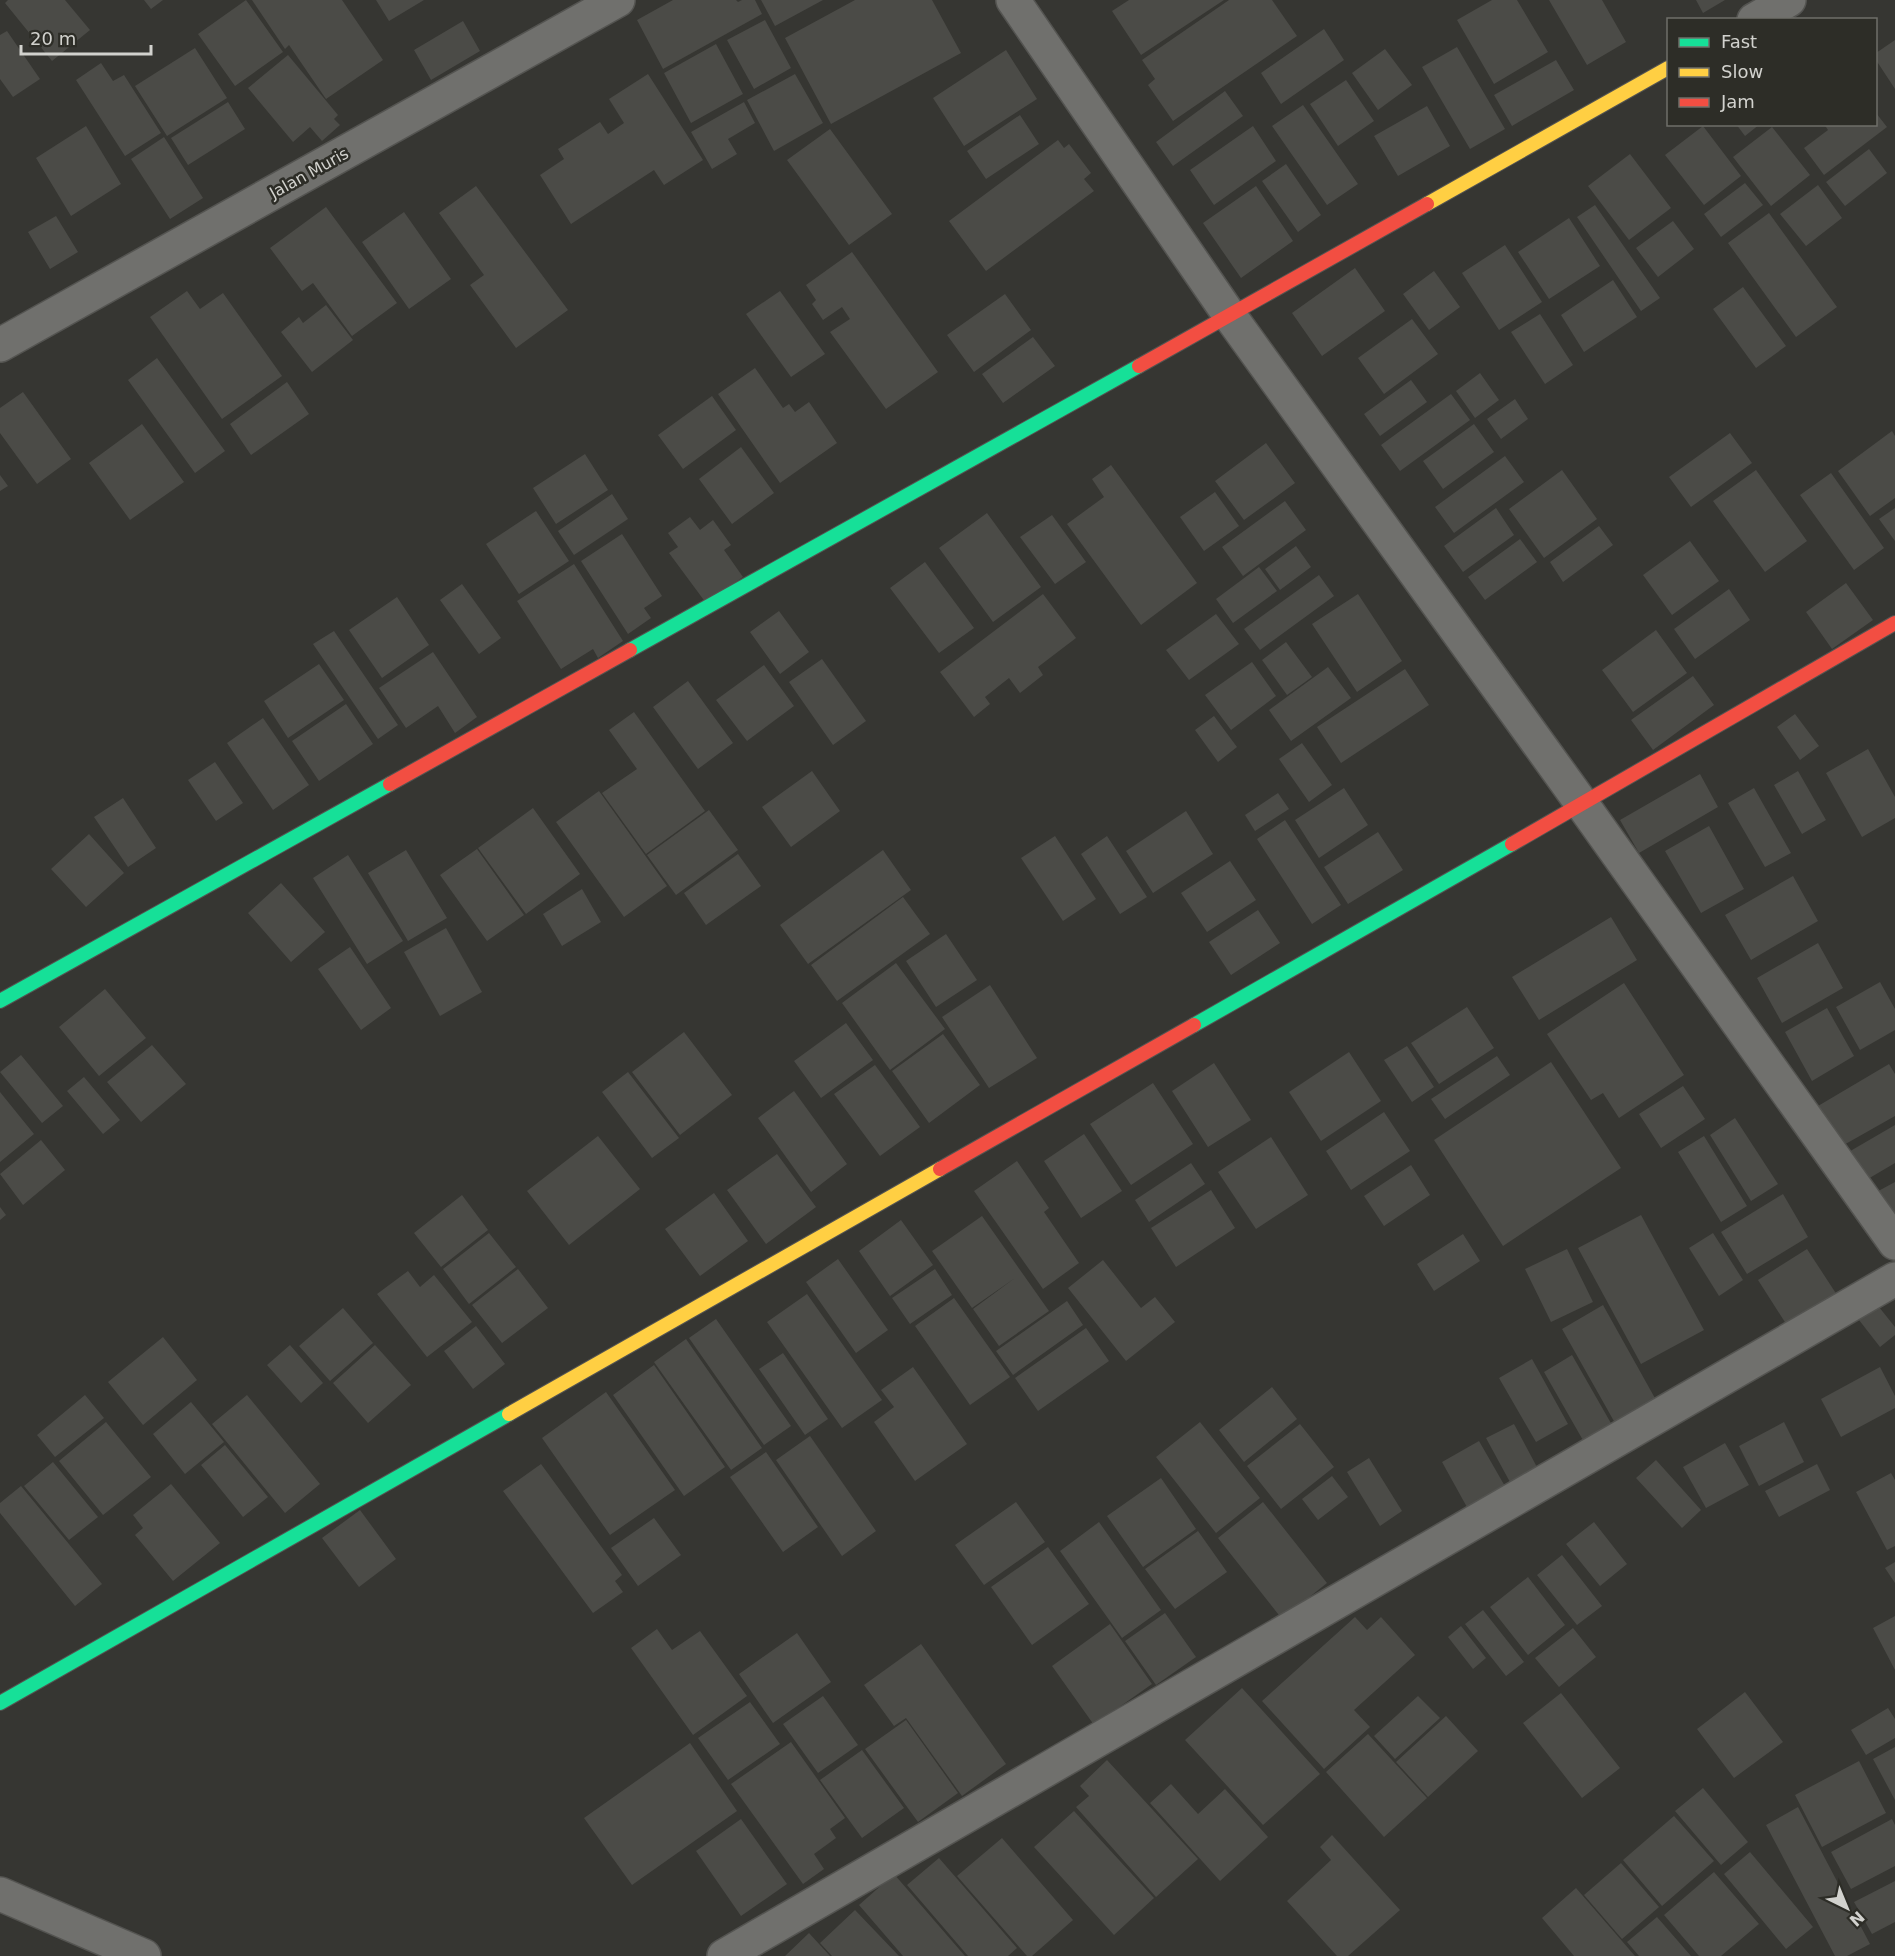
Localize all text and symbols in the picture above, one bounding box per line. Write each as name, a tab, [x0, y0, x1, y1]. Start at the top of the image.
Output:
scale bar	[21, 18, 152, 56]
legend	[1667, 18, 1877, 126]
text: 20 m	[30, 28, 76, 49]
text: Fast	[1721, 31, 1757, 52]
text: Slow	[1721, 61, 1763, 82]
text: Jam	[1720, 91, 1755, 112]
street label: Jalan Muris	[265, 144, 352, 203]
north arrow	[1817, 1878, 1877, 1938]
text: N	[1846, 1907, 1868, 1930]

